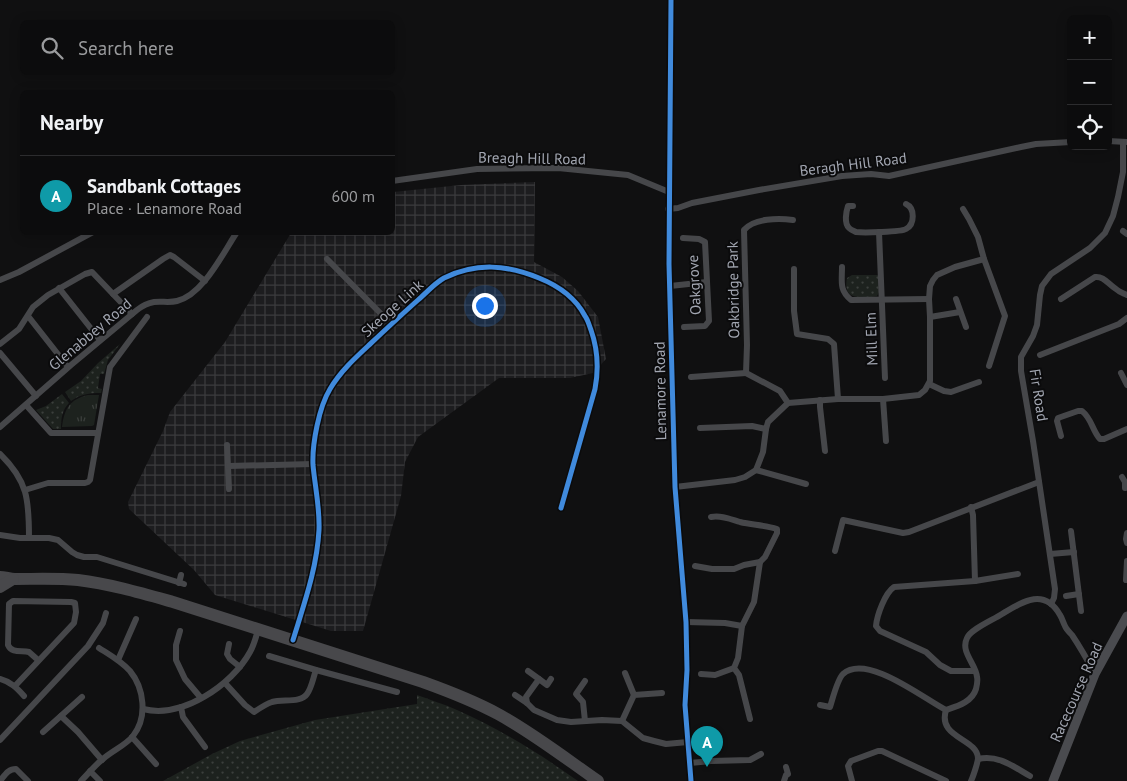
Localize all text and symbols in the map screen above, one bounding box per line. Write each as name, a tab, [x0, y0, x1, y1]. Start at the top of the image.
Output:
map controls	[1067, 15, 1112, 150]
button: +	[1067, 15, 1112, 60]
search box	[20, 20, 395, 75]
icon: search	[38, 34, 66, 62]
text: Search here	[78, 36, 174, 60]
button: −	[1067, 60, 1112, 105]
button: locate	[1067, 105, 1112, 150]
text: Nearby	[40, 109, 103, 136]
street label: Breagh Hill Road	[478, 148, 586, 168]
street label: Beragh Hill Road	[798, 148, 908, 180]
text: Sandbank Cottages	[87, 174, 241, 198]
text: A	[51, 186, 61, 206]
text: 600 m	[332, 186, 375, 206]
text: Place · Lenamore Road	[87, 198, 242, 218]
street label: Oakbridge Park	[723, 240, 743, 339]
street label: Oakgrove	[683, 254, 705, 316]
street label: Skeoge Link	[357, 275, 428, 341]
your location	[472, 293, 498, 319]
street label: Glenabbey Road	[45, 294, 135, 374]
street label: Mill Elm	[861, 312, 881, 366]
street label: Lenamore Road	[650, 341, 670, 441]
street label: Fir Road	[1025, 368, 1053, 422]
street label: Racecourse Road	[1045, 639, 1107, 745]
pin: A	[691, 726, 723, 767]

